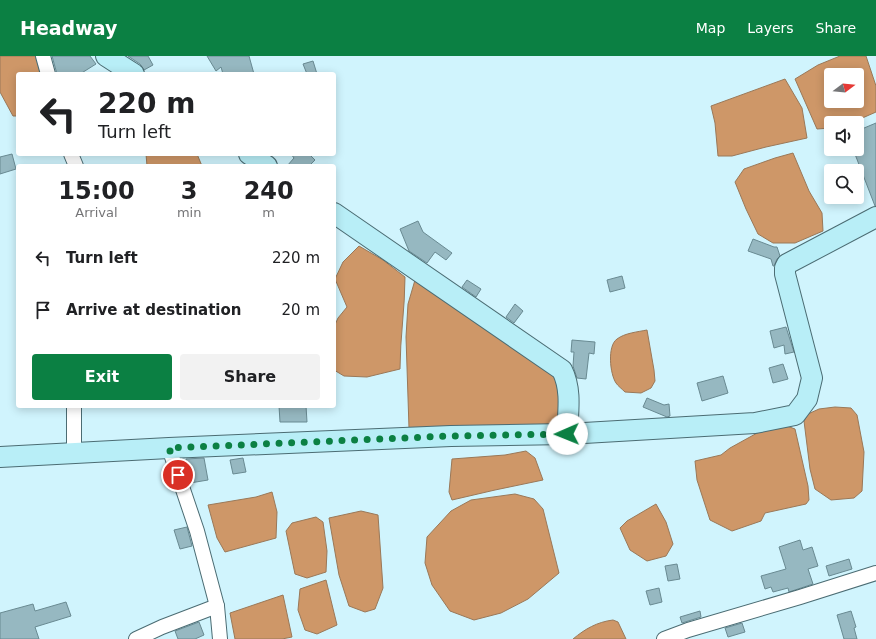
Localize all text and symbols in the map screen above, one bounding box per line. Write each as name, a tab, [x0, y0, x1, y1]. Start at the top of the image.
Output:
text: Headway	[20, 17, 117, 39]
text: Map	[696, 20, 725, 36]
text: Layers	[747, 20, 794, 36]
text: Share	[816, 20, 856, 36]
north arrow	[824, 68, 864, 108]
map controls	[824, 68, 864, 204]
text: 220 m	[98, 87, 195, 120]
icon: left	[32, 88, 84, 140]
button: sound	[824, 116, 864, 156]
text: Turn left	[98, 121, 171, 142]
button: search	[824, 164, 864, 204]
text: 15:00	[58, 177, 135, 205]
text: 3	[181, 177, 197, 205]
text: 240	[244, 177, 294, 205]
text: Arrival	[75, 205, 118, 220]
text: min	[177, 205, 201, 220]
text: m	[262, 205, 275, 220]
icon: left	[32, 247, 54, 269]
text: Turn left	[66, 249, 138, 267]
text: 220 m	[272, 249, 320, 267]
icon: arrive	[32, 299, 54, 321]
text: Arrive at destination	[66, 301, 241, 319]
text: 20 m	[282, 301, 320, 319]
button: Exit	[32, 354, 172, 400]
button: Share	[180, 354, 320, 400]
position arrow	[546, 413, 588, 455]
pin	[161, 458, 195, 492]
icon: arrive	[167, 464, 189, 486]

